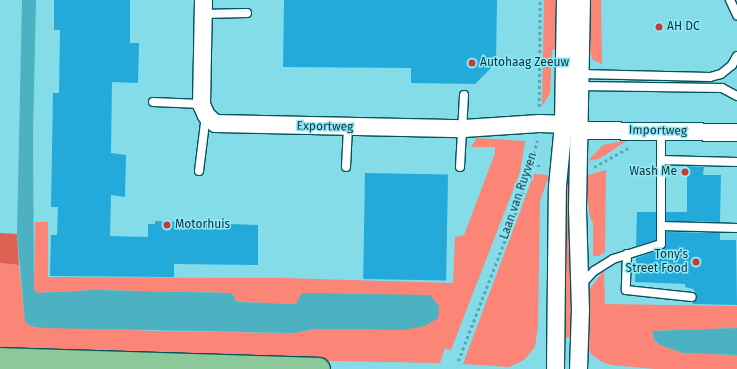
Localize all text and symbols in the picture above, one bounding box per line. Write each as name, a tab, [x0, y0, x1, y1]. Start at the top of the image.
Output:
place label: AH DC	[667, 20, 700, 34]
marker: AH DC	[654, 22, 664, 32]
place label: Autohaag Zeeuw	[480, 56, 569, 70]
marker: Autohaag Zeeuw	[467, 58, 477, 68]
street label: Exportweg	[297, 119, 353, 135]
street label: Importweg	[629, 123, 687, 139]
street label: Laan van Ruyven	[497, 151, 541, 241]
place label: Wash Me	[629, 165, 677, 179]
marker: Wash Me	[680, 167, 690, 177]
place label: Motorhuis	[175, 218, 230, 232]
marker: Motorhuis	[162, 220, 172, 230]
place label: Tony's Street Food	[626, 248, 688, 276]
marker: Tony's Street Food	[691, 257, 701, 267]

